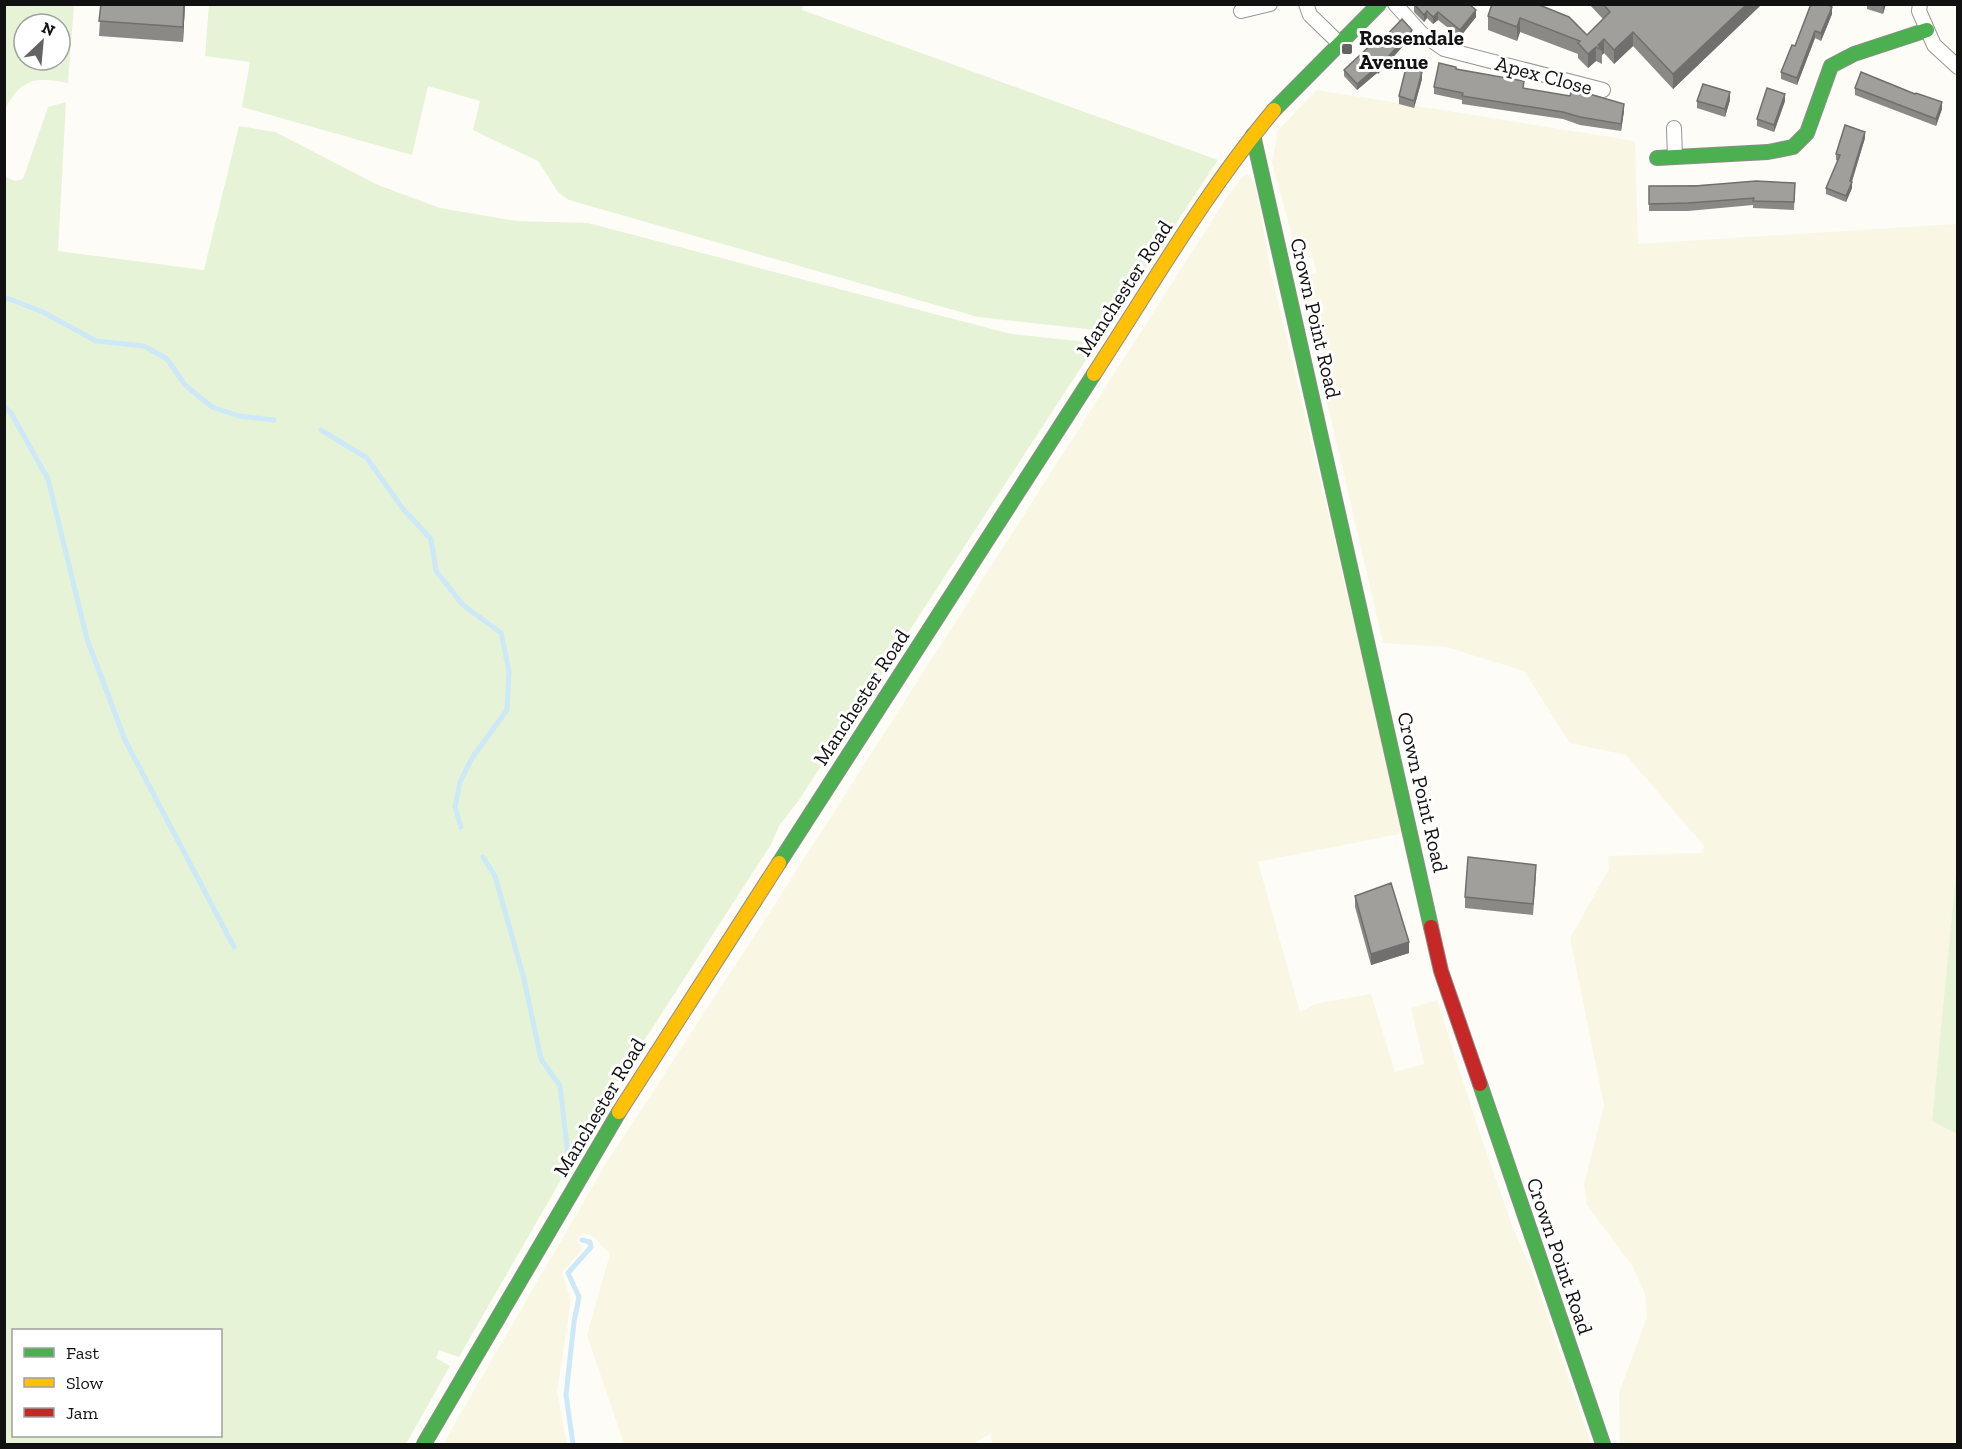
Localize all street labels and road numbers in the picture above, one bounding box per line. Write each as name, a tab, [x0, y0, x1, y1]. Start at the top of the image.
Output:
street label: Apex Close	[1493, 50, 1595, 100]
street label: Manchester Road	[1071, 215, 1178, 361]
street label: Crown Point Road	[1285, 235, 1347, 401]
street label: Manchester Road	[808, 624, 915, 770]
street label: Crown Point Road	[1392, 709, 1454, 875]
street label: Manchester Road	[548, 1033, 650, 1181]
street label: Crown Point Road	[1522, 1174, 1599, 1338]

